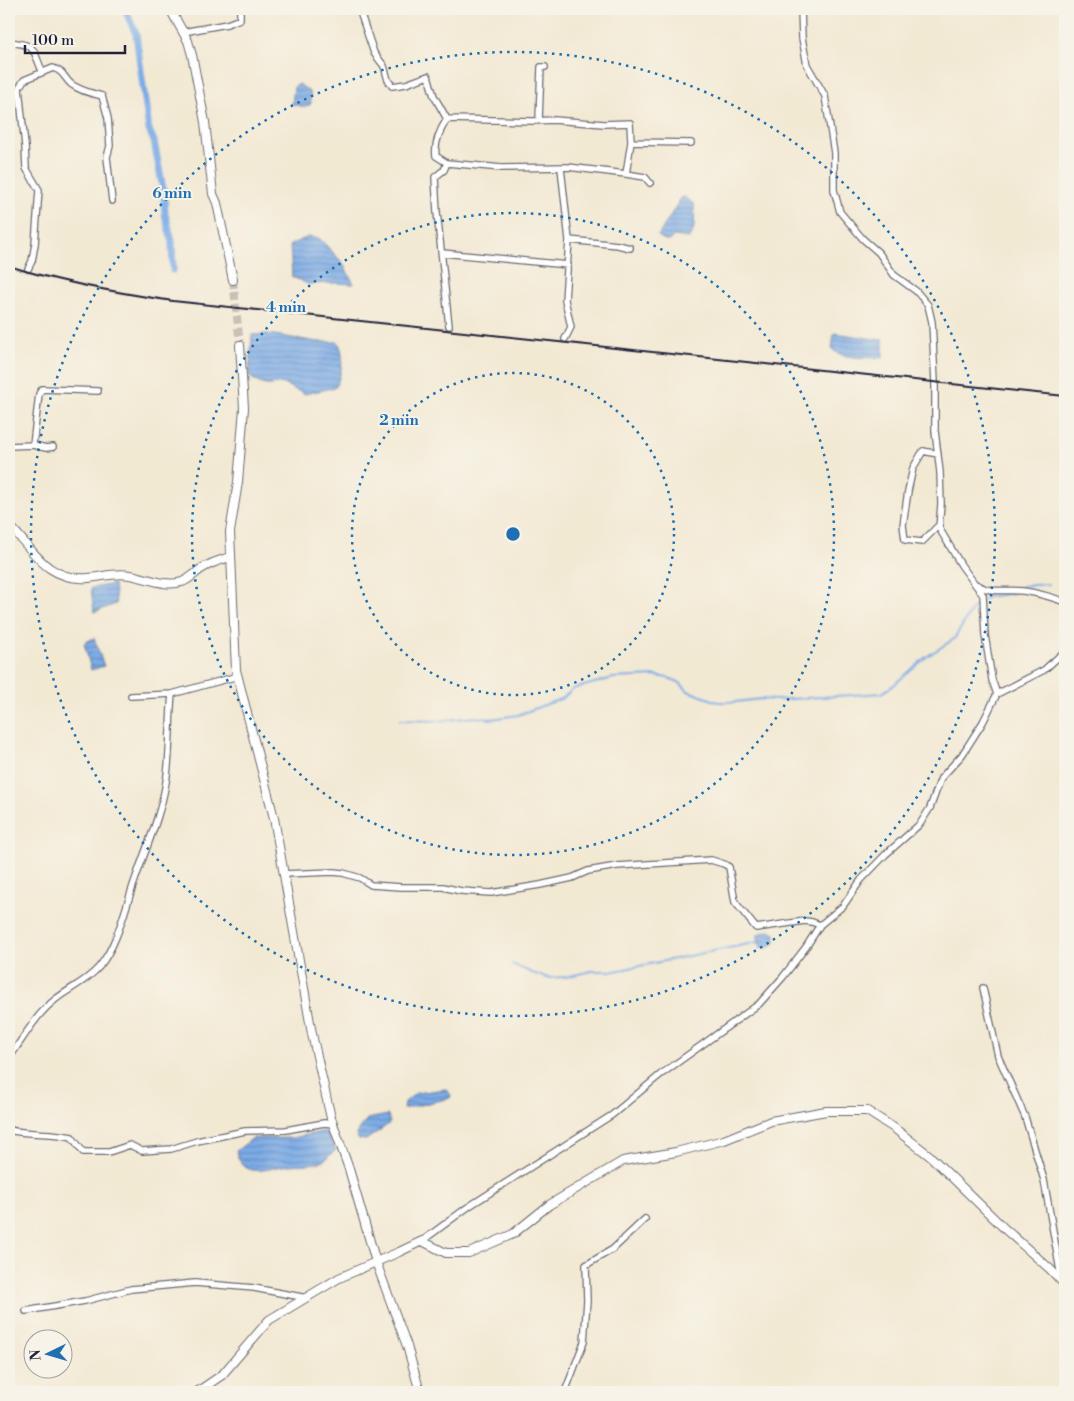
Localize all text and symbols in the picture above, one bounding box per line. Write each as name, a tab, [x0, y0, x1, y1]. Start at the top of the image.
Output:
scale bar	[25, 22, 125, 54]
text: 100 m	[32, 31, 74, 50]
text: 6 min	[152, 184, 193, 203]
text: 4 min	[266, 298, 307, 317]
text: 2 min	[379, 411, 419, 430]
centre of rings	[504, 525, 522, 543]
north arrow	[22, 1328, 72, 1378]
text: N	[27, 1349, 45, 1361]

